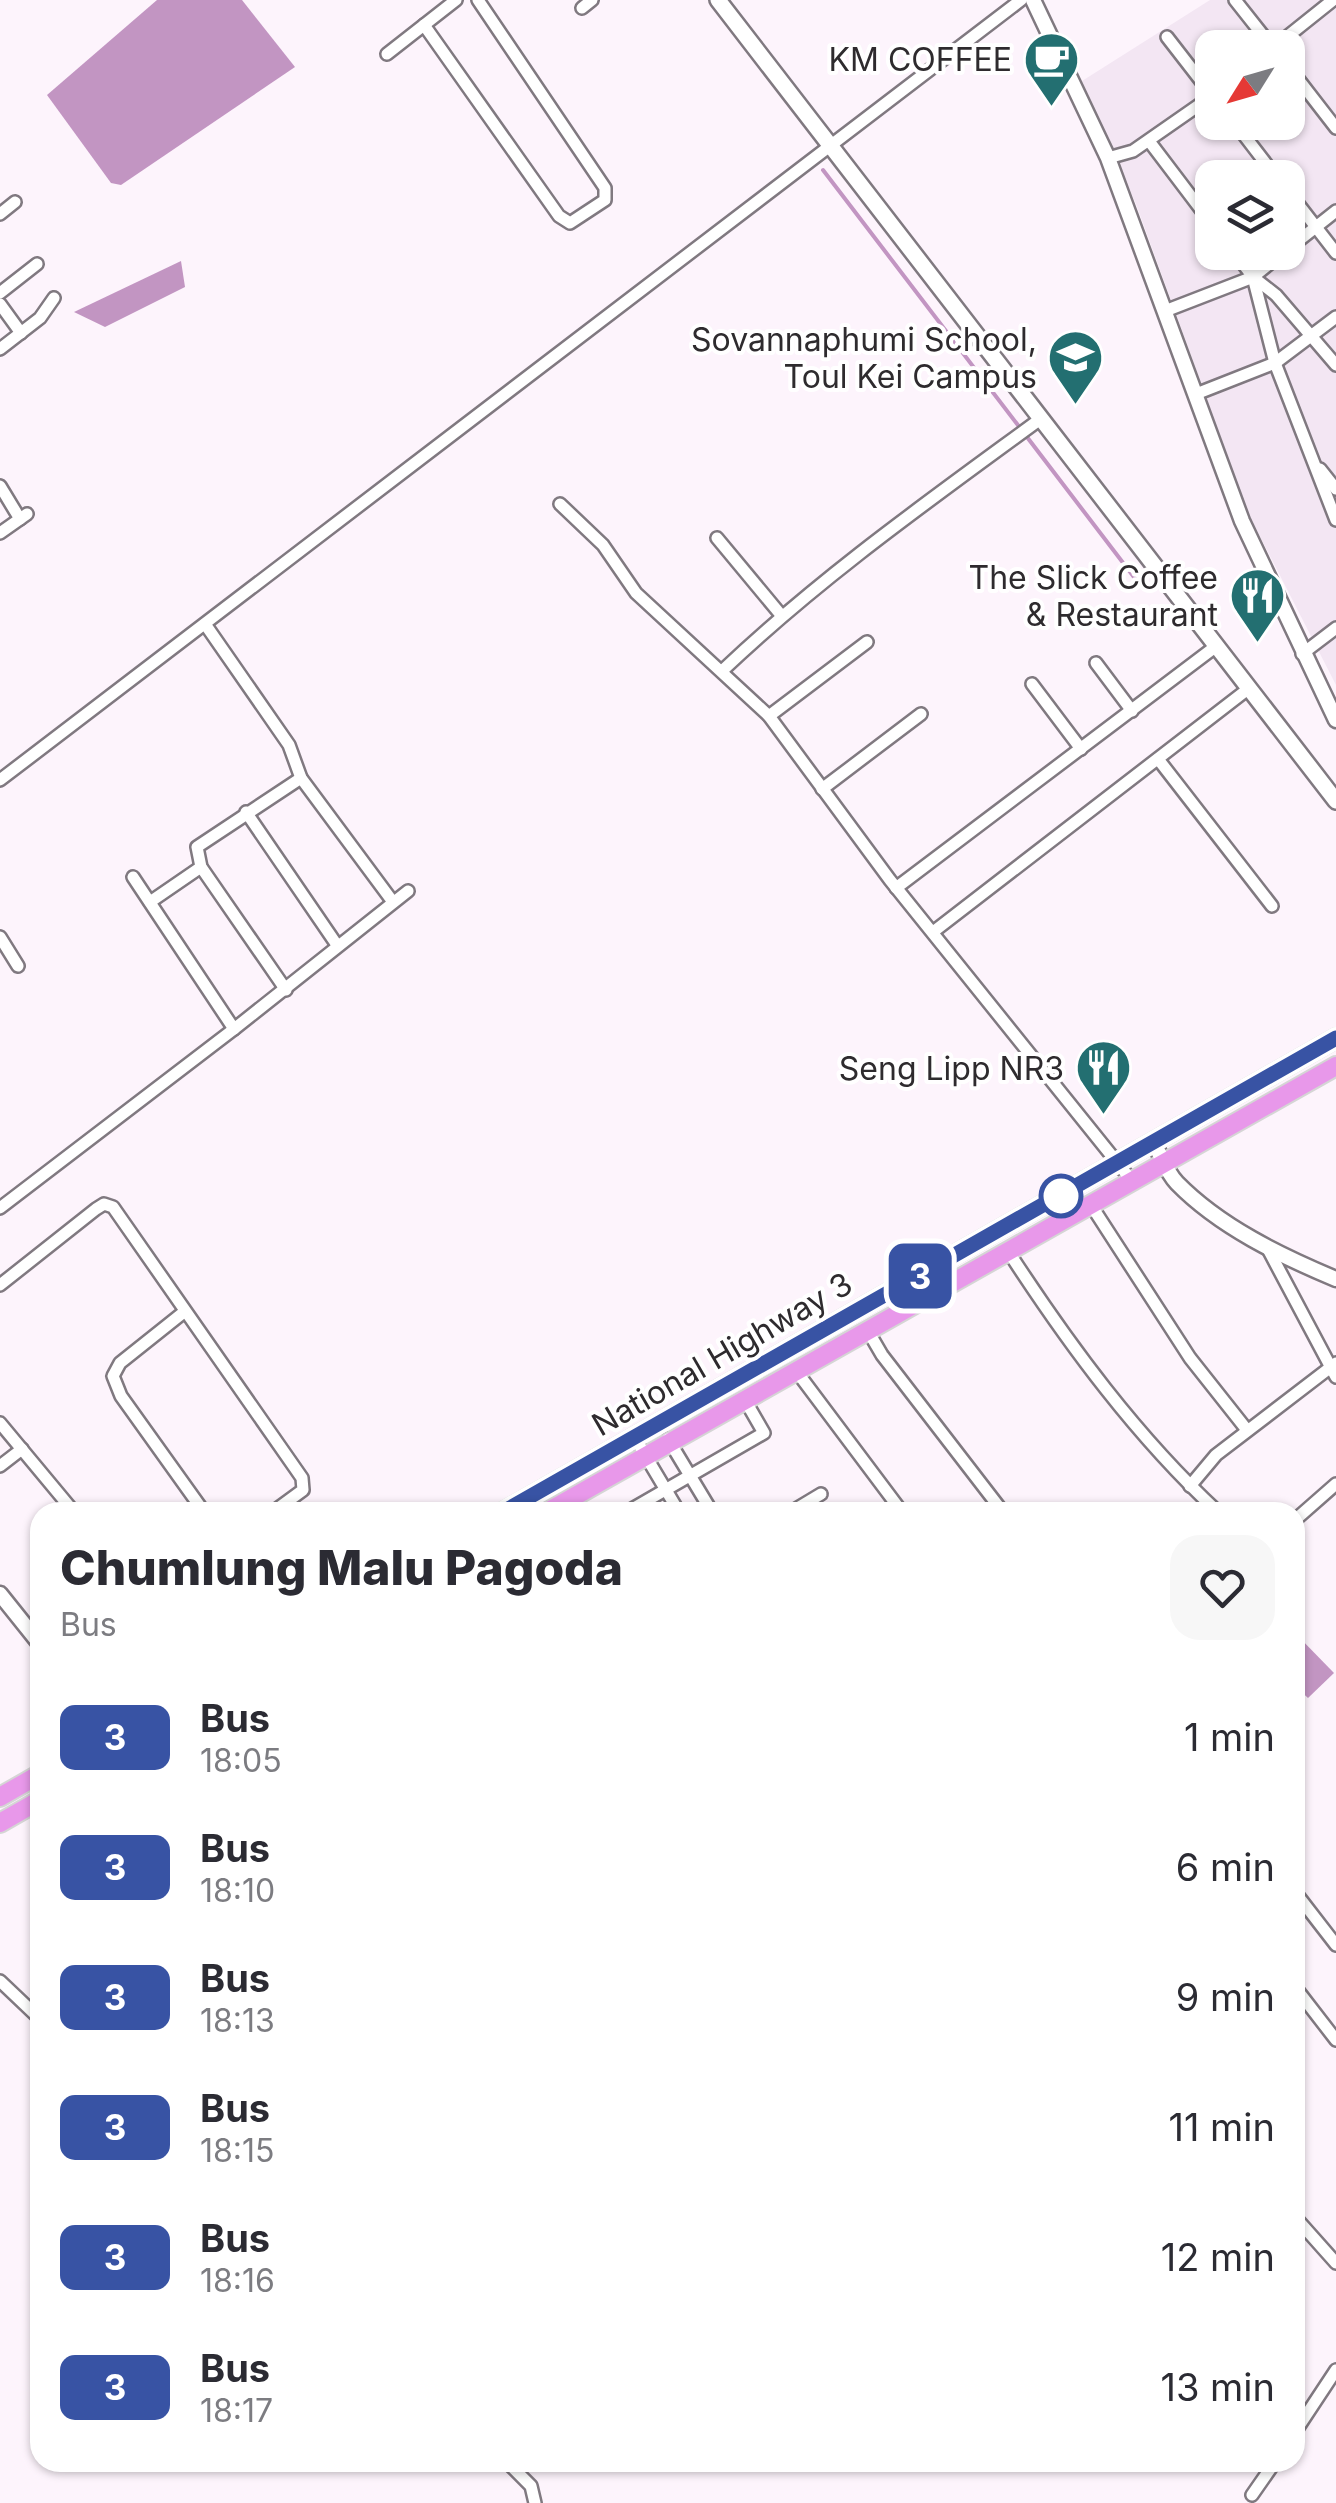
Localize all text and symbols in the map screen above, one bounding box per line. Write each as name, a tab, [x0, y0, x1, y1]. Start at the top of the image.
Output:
cafe icon: KM COFFEE	[1021, 29, 1081, 108]
north arrow	[1195, 30, 1305, 140]
map controls	[1195, 30, 1305, 270]
place label: KM COFFEE	[829, 40, 1012, 79]
button: layers	[1195, 160, 1305, 270]
place label: Sovannaphumi School, Toul Kei Campus	[691, 320, 1037, 396]
school or university icon: Sovannaphumi School, Toul Kei Campus	[1046, 327, 1106, 406]
place label: The Slick Coffee & Restaurant	[969, 558, 1218, 634]
restaurant icon: The Slick Coffee & Restaurant	[1227, 565, 1287, 644]
restaurant icon: Seng Lipp NR3	[1073, 1038, 1133, 1117]
place label: Seng Lipp NR3	[839, 1049, 1064, 1088]
unlabelled marker	[1040, 1175, 1082, 1217]
line badge: 3	[888, 1244, 952, 1308]
text: 3	[909, 1255, 931, 1297]
street label: National Highway 3	[585, 1264, 859, 1444]
button: heart	[1170, 1535, 1275, 1640]
text: Chumlung Malu Pagoda	[60, 1538, 623, 1597]
text: Bus	[60, 1605, 117, 1644]
text: Bus	[200, 1695, 270, 1741]
text: 1 min	[1184, 1714, 1275, 1760]
text: 3	[104, 1716, 126, 1758]
text: 18:05	[200, 1741, 282, 1780]
text: Bus	[200, 1825, 270, 1871]
text: 6 min	[1176, 1844, 1275, 1890]
text: 3	[104, 1846, 126, 1888]
text: 18:10	[200, 1871, 275, 1910]
text: Bus	[200, 1955, 270, 2001]
text: 9 min	[1176, 1974, 1275, 2020]
text: 3	[104, 1976, 126, 2018]
text: 18:13	[200, 2001, 275, 2040]
text: Bus	[200, 2085, 270, 2131]
text: 11 min	[1168, 2104, 1275, 2150]
text: 3	[104, 2106, 126, 2148]
text: 18:15	[200, 2131, 275, 2170]
text: Bus	[200, 2215, 270, 2261]
text: 12 min	[1161, 2234, 1275, 2280]
text: 3	[104, 2236, 126, 2278]
text: 18:16	[200, 2261, 275, 2300]
text: Bus	[200, 2345, 270, 2391]
text: 13 min	[1160, 2364, 1275, 2410]
text: 3	[104, 2366, 126, 2408]
text: 18:17	[200, 2391, 273, 2430]

